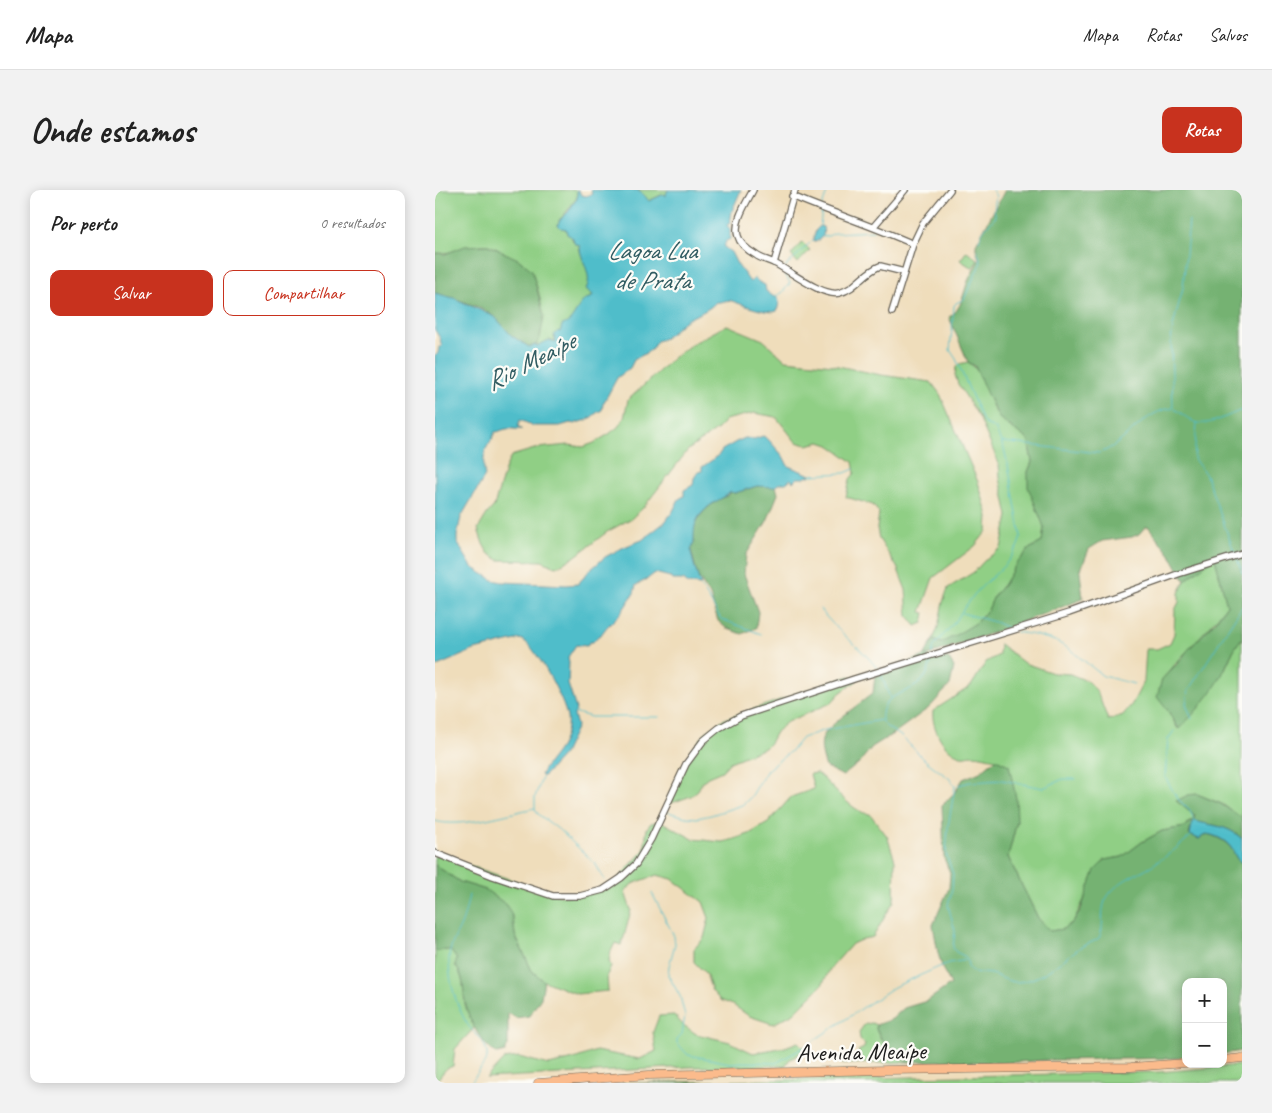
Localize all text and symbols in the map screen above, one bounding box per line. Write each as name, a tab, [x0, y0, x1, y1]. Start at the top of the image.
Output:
text: Mapa	[25, 20, 72, 50]
text: Mapa	[1083, 24, 1118, 46]
text: Rotas	[1146, 24, 1181, 46]
text: Salvos	[1209, 24, 1247, 46]
button: Rotas	[1162, 107, 1242, 153]
text: Onde estamos	[30, 108, 195, 153]
text: Por perto	[50, 210, 117, 236]
text: 0 resultados	[320, 213, 385, 233]
water label: Lagoa Lua de Prata	[608, 234, 699, 297]
button: Salvar	[50, 270, 213, 316]
button: Compartilhar	[223, 270, 385, 316]
water label: Rio Meaípe	[480, 323, 585, 398]
map controls	[1182, 978, 1227, 1068]
button: +	[1182, 978, 1227, 1023]
button: −	[1182, 1023, 1227, 1068]
street label: Avenida Meaípe	[796, 1035, 928, 1069]

